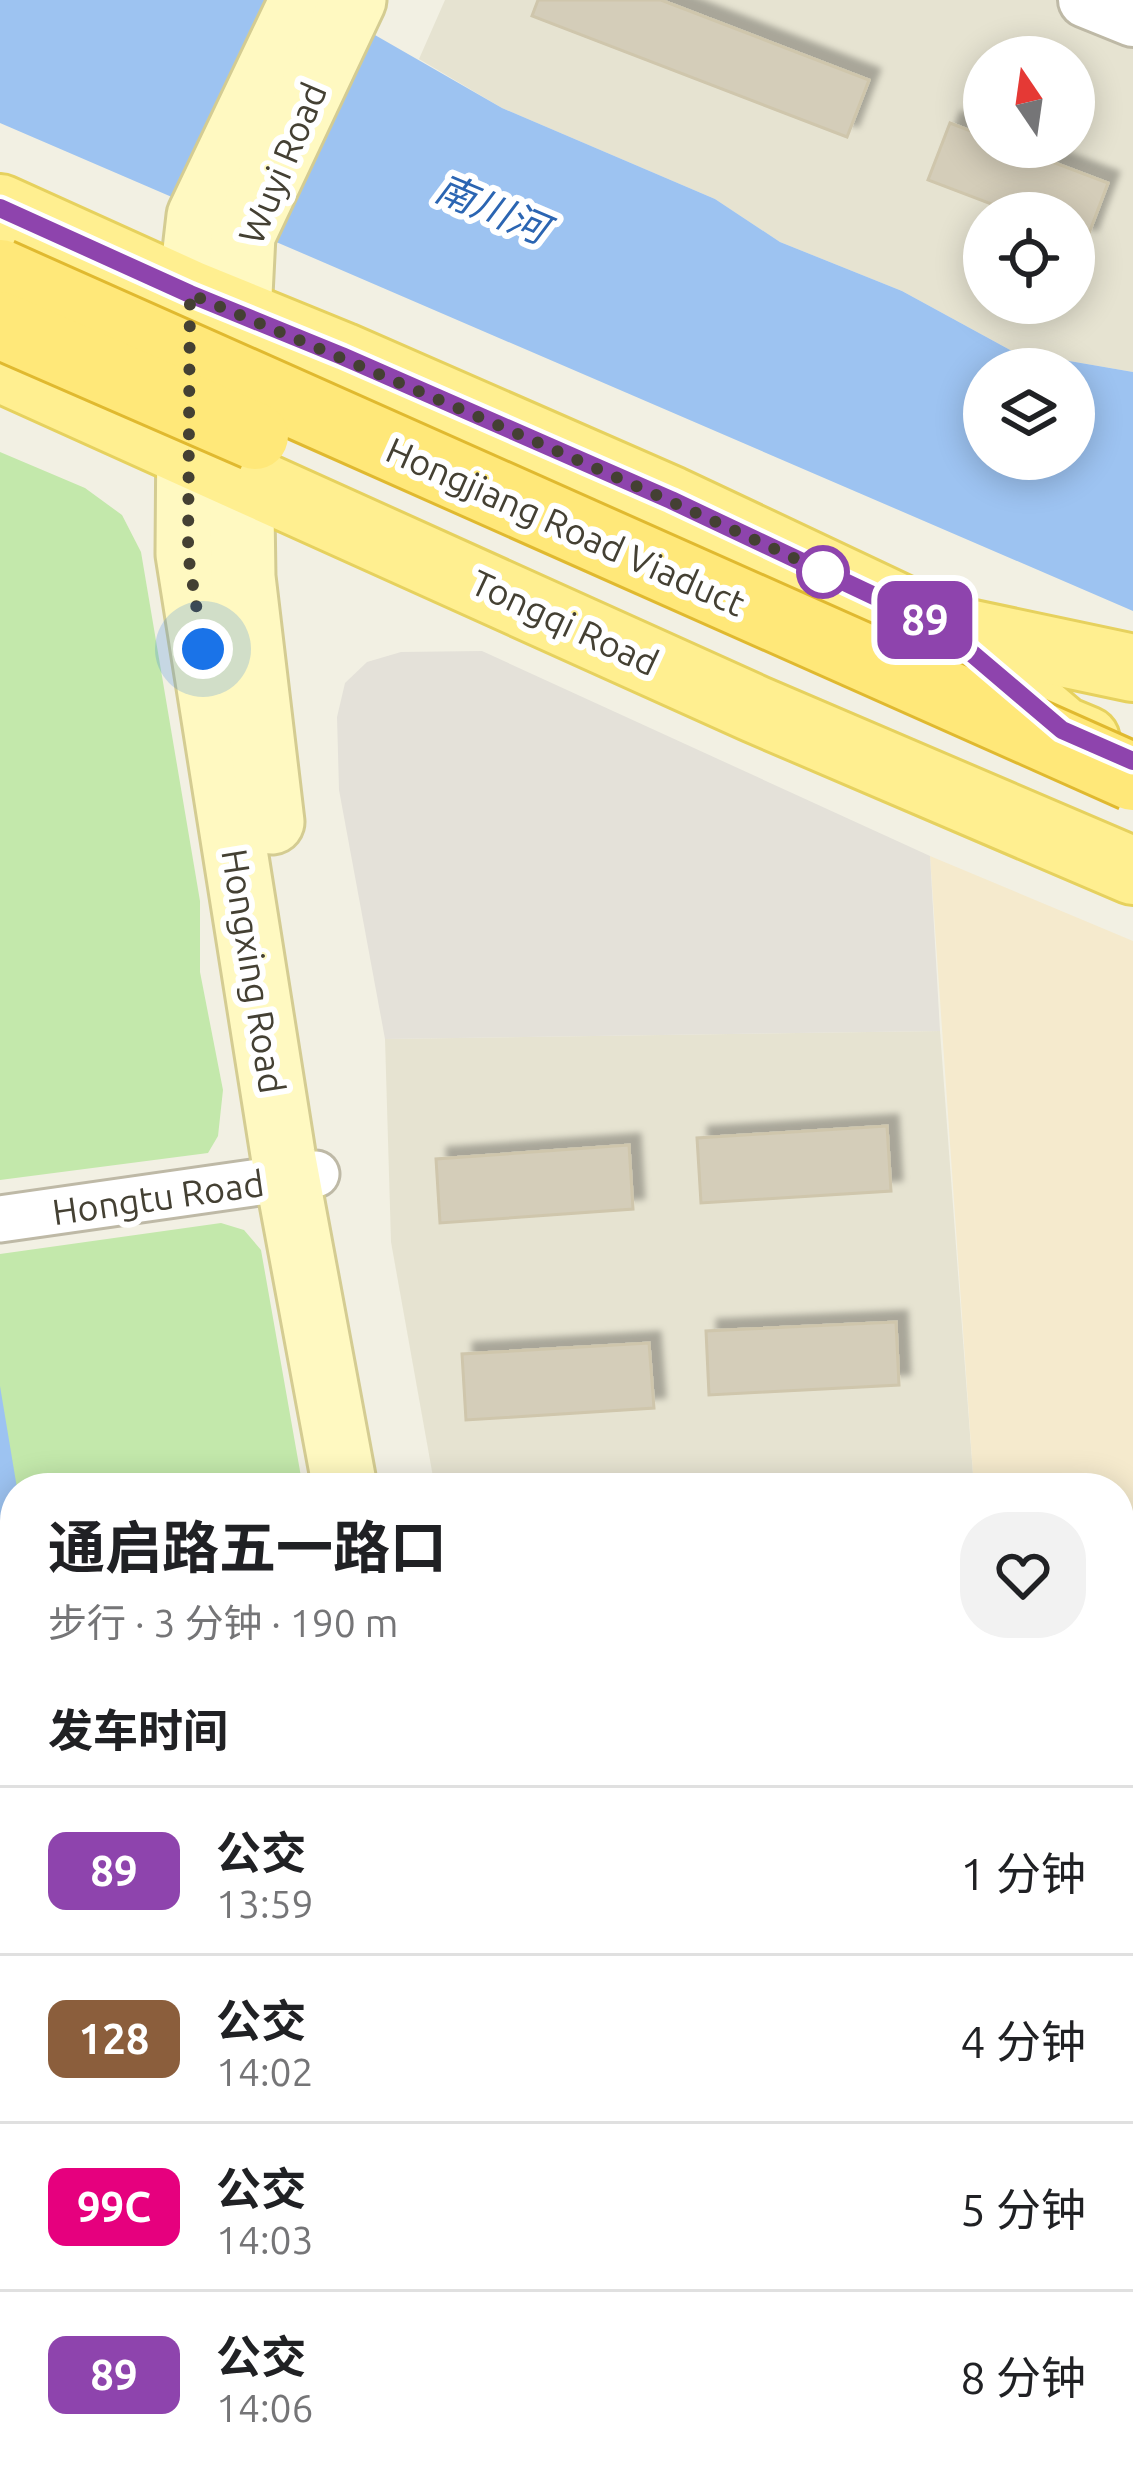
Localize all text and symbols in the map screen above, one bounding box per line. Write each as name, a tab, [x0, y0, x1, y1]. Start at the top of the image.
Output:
north arrow	[963, 36, 1095, 168]
map controls	[963, 36, 1095, 480]
street label: Wuyi Road	[230, 76, 334, 250]
water label: 南川河	[430, 165, 561, 253]
button: locate	[963, 192, 1095, 324]
button: layers	[963, 348, 1095, 480]
street label: Hongjiang Road Viaduct	[380, 428, 752, 624]
unlabelled marker	[798, 547, 848, 597]
street label: Tongqi Road	[465, 561, 665, 683]
line badge: 89	[871, 581, 979, 659]
text: 89	[901, 596, 949, 643]
your location	[173, 619, 233, 679]
street label: Hongxing Road	[214, 846, 294, 1096]
street label: Hongtu Road	[50, 1162, 266, 1232]
button: heart	[960, 1512, 1086, 1638]
text: 通启路五一路口	[48, 1515, 447, 1579]
text: 步行 · 3 分钟 · 190 m	[48, 1601, 398, 1644]
text: 发车时间	[48, 1705, 228, 1756]
text: 公交	[216, 1827, 306, 1878]
text: 89	[90, 1847, 138, 1894]
text: 1 分钟	[960, 1848, 1086, 1899]
text: 13:59	[216, 1882, 314, 1925]
text: 公交	[216, 1995, 306, 2046]
text: 128	[78, 2015, 150, 2062]
text: 4 分钟	[960, 2016, 1086, 2067]
text: 14:02	[216, 2050, 314, 2093]
text: 公交	[216, 2163, 306, 2214]
text: 99C	[77, 2183, 151, 2230]
text: 5 分钟	[960, 2184, 1086, 2235]
text: 14:03	[216, 2218, 314, 2261]
text: 公交	[216, 2331, 306, 2382]
text: 89	[90, 2351, 138, 2398]
text: 8 分钟	[960, 2352, 1086, 2403]
text: 14:06	[216, 2386, 314, 2429]

